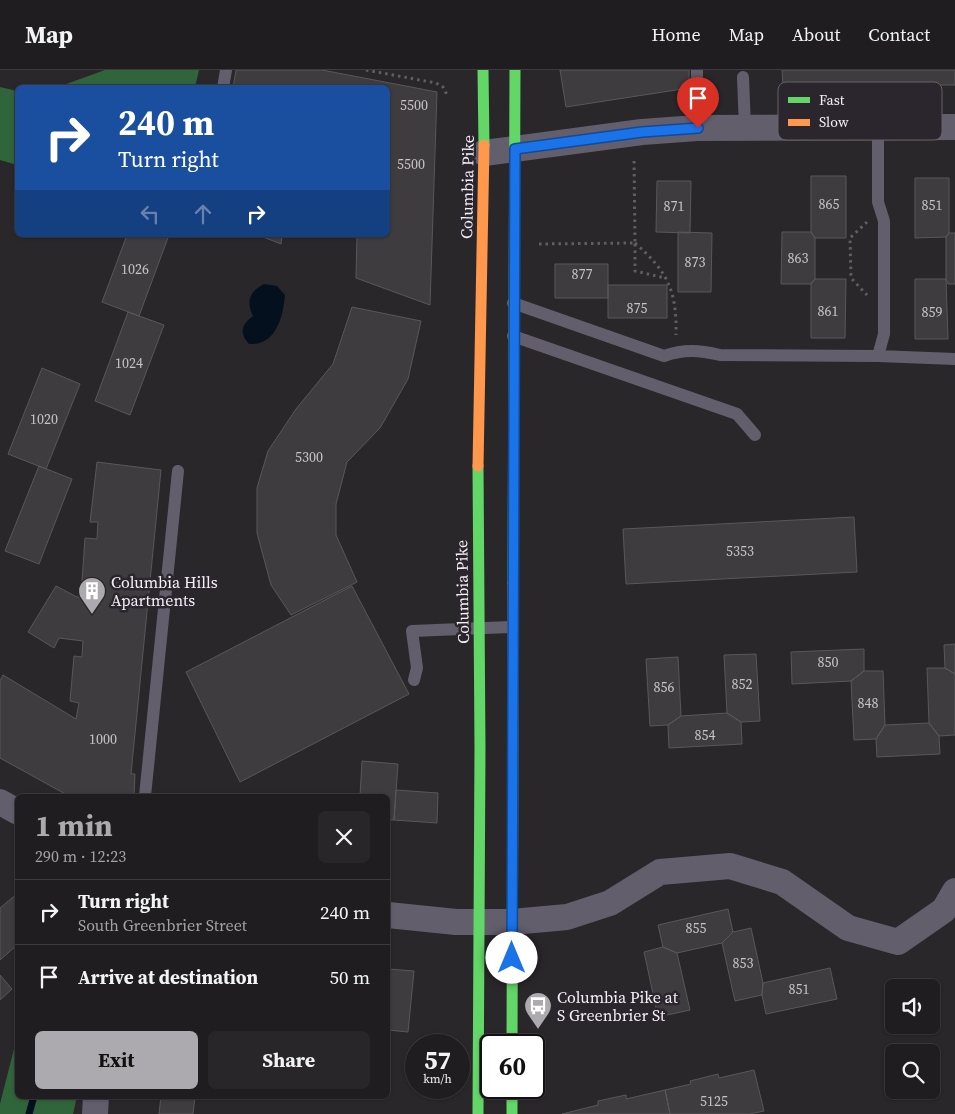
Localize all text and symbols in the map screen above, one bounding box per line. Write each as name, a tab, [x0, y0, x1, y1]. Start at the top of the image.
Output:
text: Map	[25, 18, 73, 51]
text: Home	[652, 22, 701, 47]
text: Map	[729, 22, 764, 47]
text: About	[792, 22, 840, 47]
text: Contact	[868, 22, 930, 47]
pin	[677, 77, 719, 128]
legend	[778, 82, 942, 140]
icon: arrive	[684, 84, 712, 112]
text: Fast	[819, 90, 845, 110]
house number: 5500	[400, 95, 428, 115]
text: 240 m	[118, 99, 214, 147]
icon: right	[35, 105, 100, 170]
text: Slow	[819, 112, 849, 132]
street label: Columbia Pike	[455, 135, 479, 239]
text: Turn right	[118, 144, 219, 174]
house number: 5500	[397, 154, 425, 174]
house number: 865	[819, 194, 840, 214]
house number: 851	[922, 195, 943, 215]
house number: 871	[664, 196, 685, 216]
icon: left	[136, 200, 164, 228]
icon: ahead	[189, 200, 217, 228]
icon: right	[242, 200, 270, 228]
house number: 863	[788, 248, 809, 268]
house number: 873	[685, 252, 706, 272]
house number: 1026	[121, 259, 149, 279]
house number: 877	[572, 264, 593, 284]
house number: 875	[627, 298, 648, 318]
house number: 861	[818, 301, 839, 321]
house number: 859	[922, 302, 943, 322]
house number: 1024	[115, 353, 143, 373]
house number: 1020	[30, 409, 58, 429]
house number: 5300	[295, 447, 323, 467]
street label: Columbia Pike	[450, 540, 474, 644]
house number: 5353	[726, 541, 754, 561]
place label: Columbia Hills Apartments	[111, 571, 218, 611]
building icon: Columbia Hills Apartments	[77, 576, 107, 615]
house number: 850	[818, 652, 839, 672]
house number: 852	[732, 674, 753, 694]
house number: 856	[654, 677, 675, 697]
house number: 848	[858, 693, 879, 713]
house number: 854	[695, 725, 716, 745]
house number: 1000	[89, 729, 117, 749]
text: 1 min	[35, 805, 113, 846]
button: close	[318, 811, 370, 863]
text: 290 m · 12:23	[35, 845, 126, 867]
text: Turn right	[78, 888, 169, 914]
icon: right	[35, 898, 63, 926]
text: 240 m	[320, 899, 370, 925]
text: South Greenbrier Street	[78, 914, 247, 936]
house number: 855	[686, 918, 707, 938]
position arrow	[485, 931, 537, 983]
house number: 853	[733, 953, 754, 973]
icon: arrive	[35, 963, 63, 991]
text: Arrive at destination	[78, 964, 258, 990]
text: 50 m	[329, 964, 370, 990]
house number: 851	[789, 979, 810, 999]
map controls	[885, 979, 940, 1099]
button: sound	[885, 979, 940, 1034]
place label: Columbia Pike at S Greenbrier St	[557, 986, 679, 1026]
bus stop icon: Columbia Pike at S Greenbrier St	[523, 991, 553, 1030]
button: Exit	[35, 1031, 198, 1089]
button: Share	[208, 1031, 370, 1089]
speed limit sign: 60	[480, 1034, 545, 1099]
text: 57	[424, 1043, 451, 1077]
button: search	[885, 1044, 940, 1099]
text: km/h	[423, 1071, 452, 1087]
house number: 5125	[700, 1091, 728, 1111]

